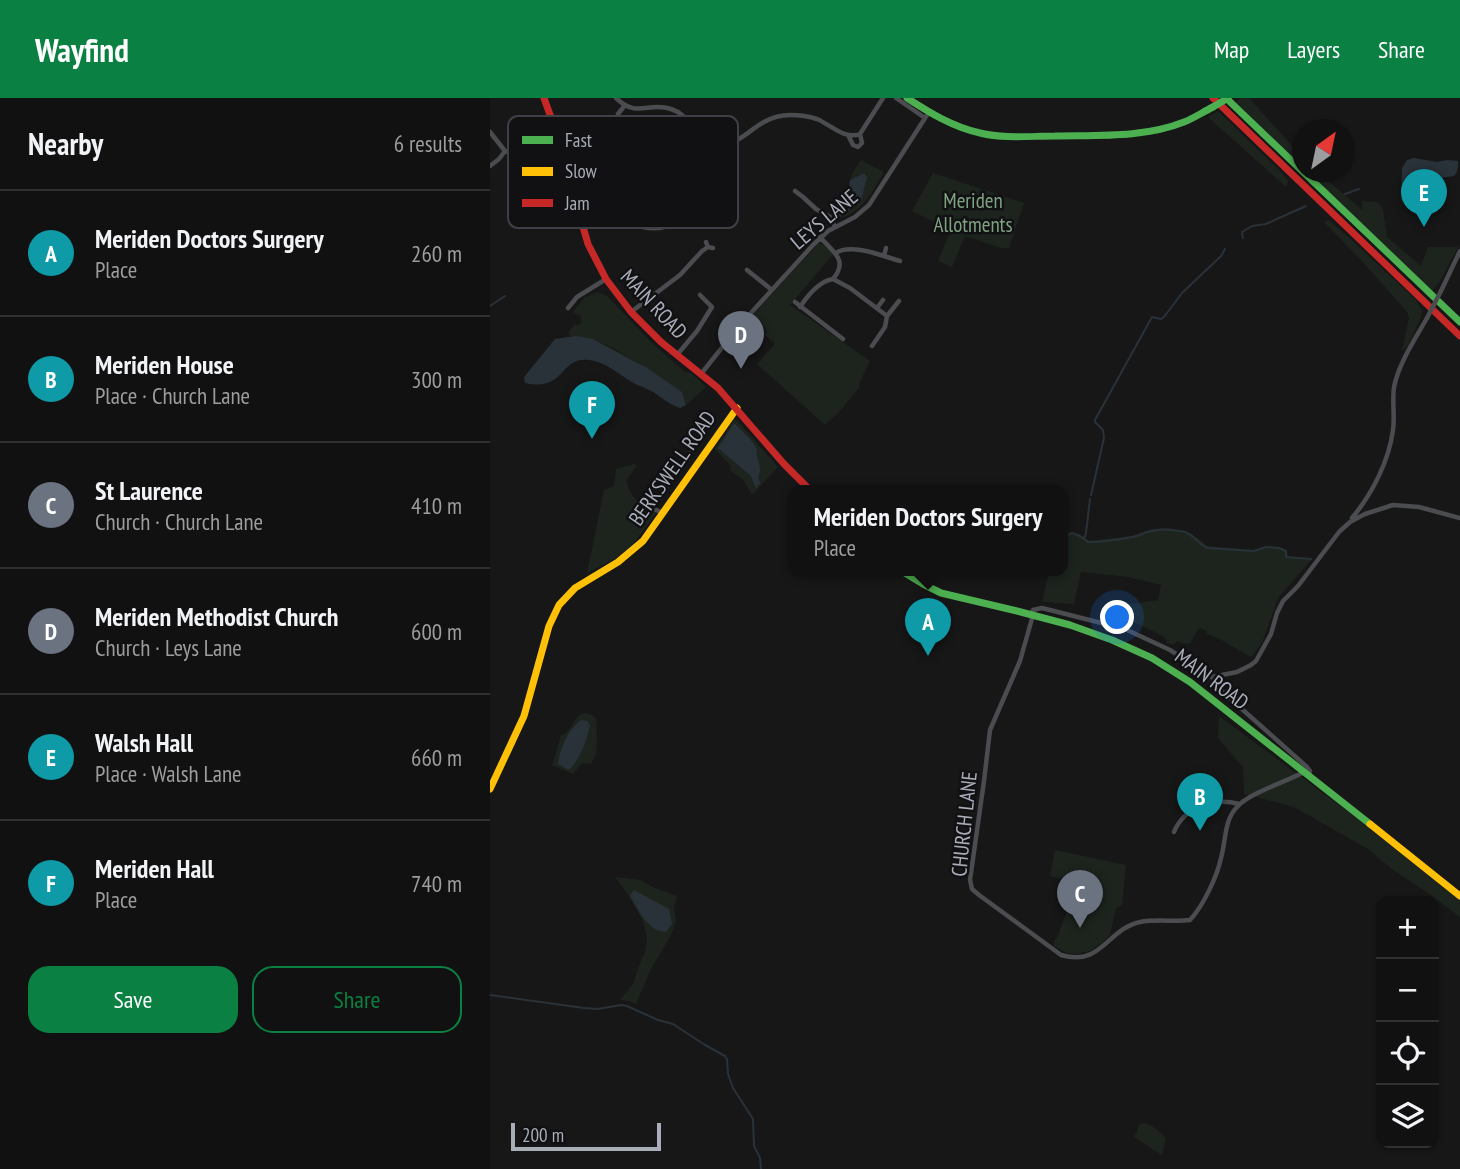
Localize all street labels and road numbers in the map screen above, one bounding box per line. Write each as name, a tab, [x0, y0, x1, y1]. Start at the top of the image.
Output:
street label: LEYS LANE	[785, 183, 863, 255]
street label: MAIN ROAD	[615, 264, 693, 344]
street label: BERKSWELL ROAD	[622, 405, 722, 531]
street label: MAIN ROAD	[1170, 642, 1254, 716]
street label: CHURCH LANE	[945, 770, 983, 878]

